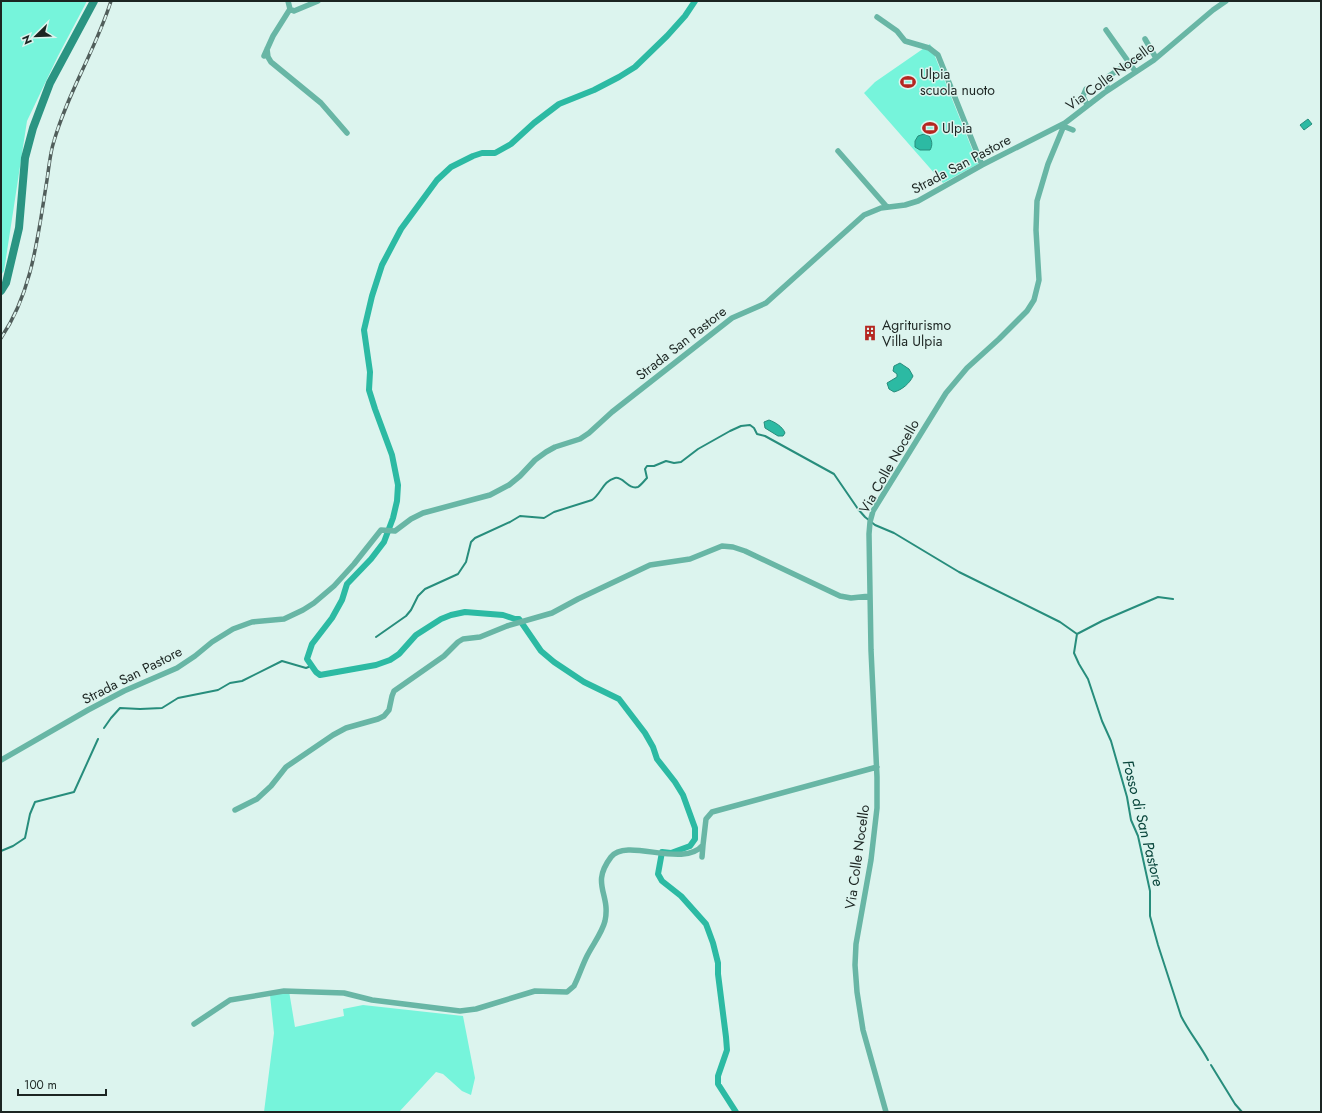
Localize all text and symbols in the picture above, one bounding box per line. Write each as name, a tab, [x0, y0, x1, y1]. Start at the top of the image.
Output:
north arrow	[16, 16, 56, 56]
text: N	[18, 33, 36, 47]
street label: Via Colle Nocello	[1061, 37, 1159, 115]
place label: Ulpia scuola nuoto	[920, 64, 995, 100]
sports icon: Ulpia scuola nuoto	[899, 73, 917, 91]
place label: Ulpia	[942, 118, 972, 138]
sports icon: Ulpia	[921, 119, 939, 137]
street label: Strada San Pastore	[908, 129, 1014, 199]
street label: Strada San Pastore	[632, 301, 730, 385]
place label: Agriturismo Villa Ulpia	[882, 315, 951, 351]
building icon: Agriturismo Villa Ulpia	[861, 324, 879, 342]
street label: Via Colle Nocello	[854, 415, 924, 517]
street label: Strada San Pastore	[79, 641, 185, 709]
water label: Fosso di San Pastore	[1117, 758, 1169, 889]
street label: Via Colle Nocello	[840, 803, 874, 911]
scale bar	[18, 1071, 106, 1097]
text: 100 m	[24, 1076, 57, 1094]

